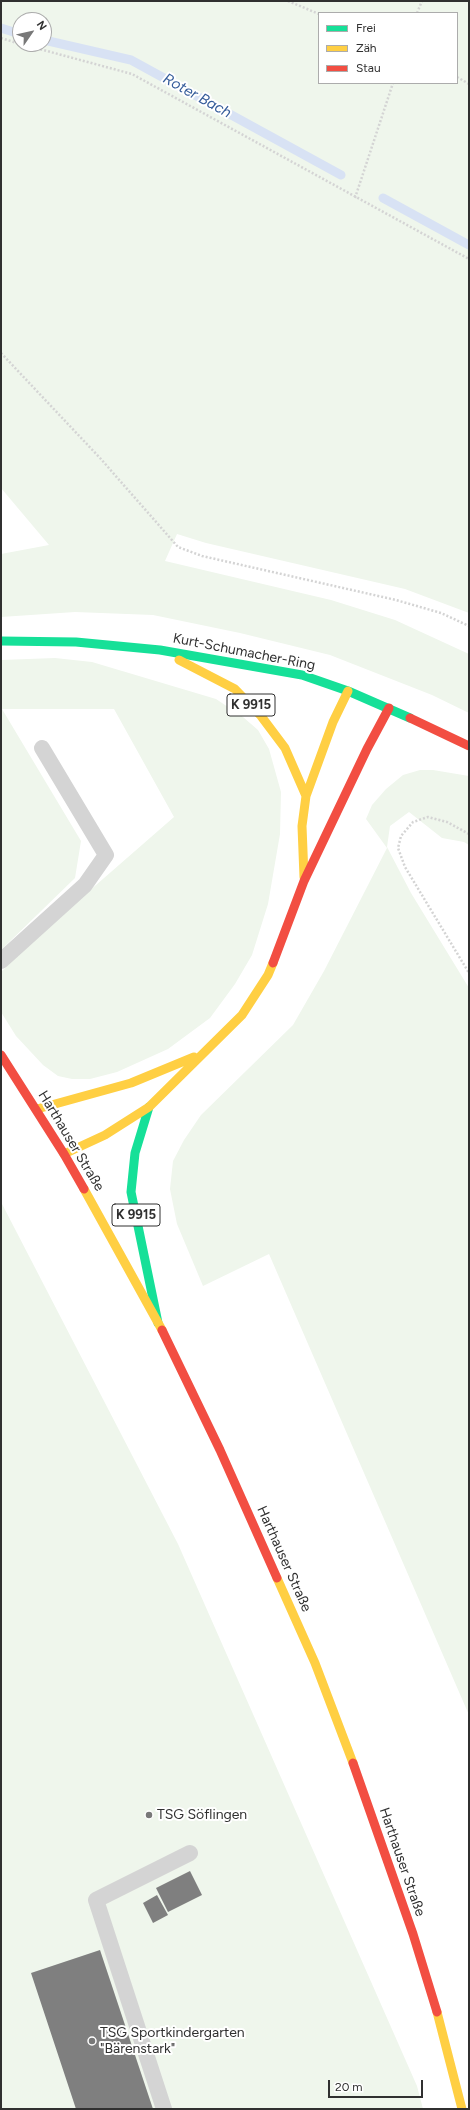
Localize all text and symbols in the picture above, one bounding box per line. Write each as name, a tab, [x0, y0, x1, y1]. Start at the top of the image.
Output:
north arrow	[12, 12, 52, 52]
legend	[318, 12, 458, 84]
text: N	[34, 18, 49, 33]
text: Frei	[356, 21, 376, 35]
text: Zäh	[356, 41, 377, 55]
text: Stau	[356, 61, 381, 75]
water label: Roter Bach	[160, 70, 234, 122]
street label: Kurt-Schumacher-Ring	[171, 630, 317, 674]
road number: K 9915	[227, 694, 275, 716]
street label: Harthauser Straße	[34, 1088, 108, 1194]
road number: K 9915	[112, 1204, 160, 1226]
street label: Harthauser Straße	[253, 1503, 315, 1615]
street label: Harthauser Straße	[375, 1805, 429, 1919]
place label: TSG Söflingen	[157, 1807, 247, 1823]
marker: TSG Söflingen	[144, 1810, 154, 1820]
place label: TSG Sportkindergarten "Bärenstark"	[100, 2025, 245, 2058]
marker: TSG Sportkindergarten "Bärenstark"	[87, 2036, 97, 2046]
scale bar	[330, 2072, 425, 2098]
text: 20 m	[335, 2080, 363, 2094]

